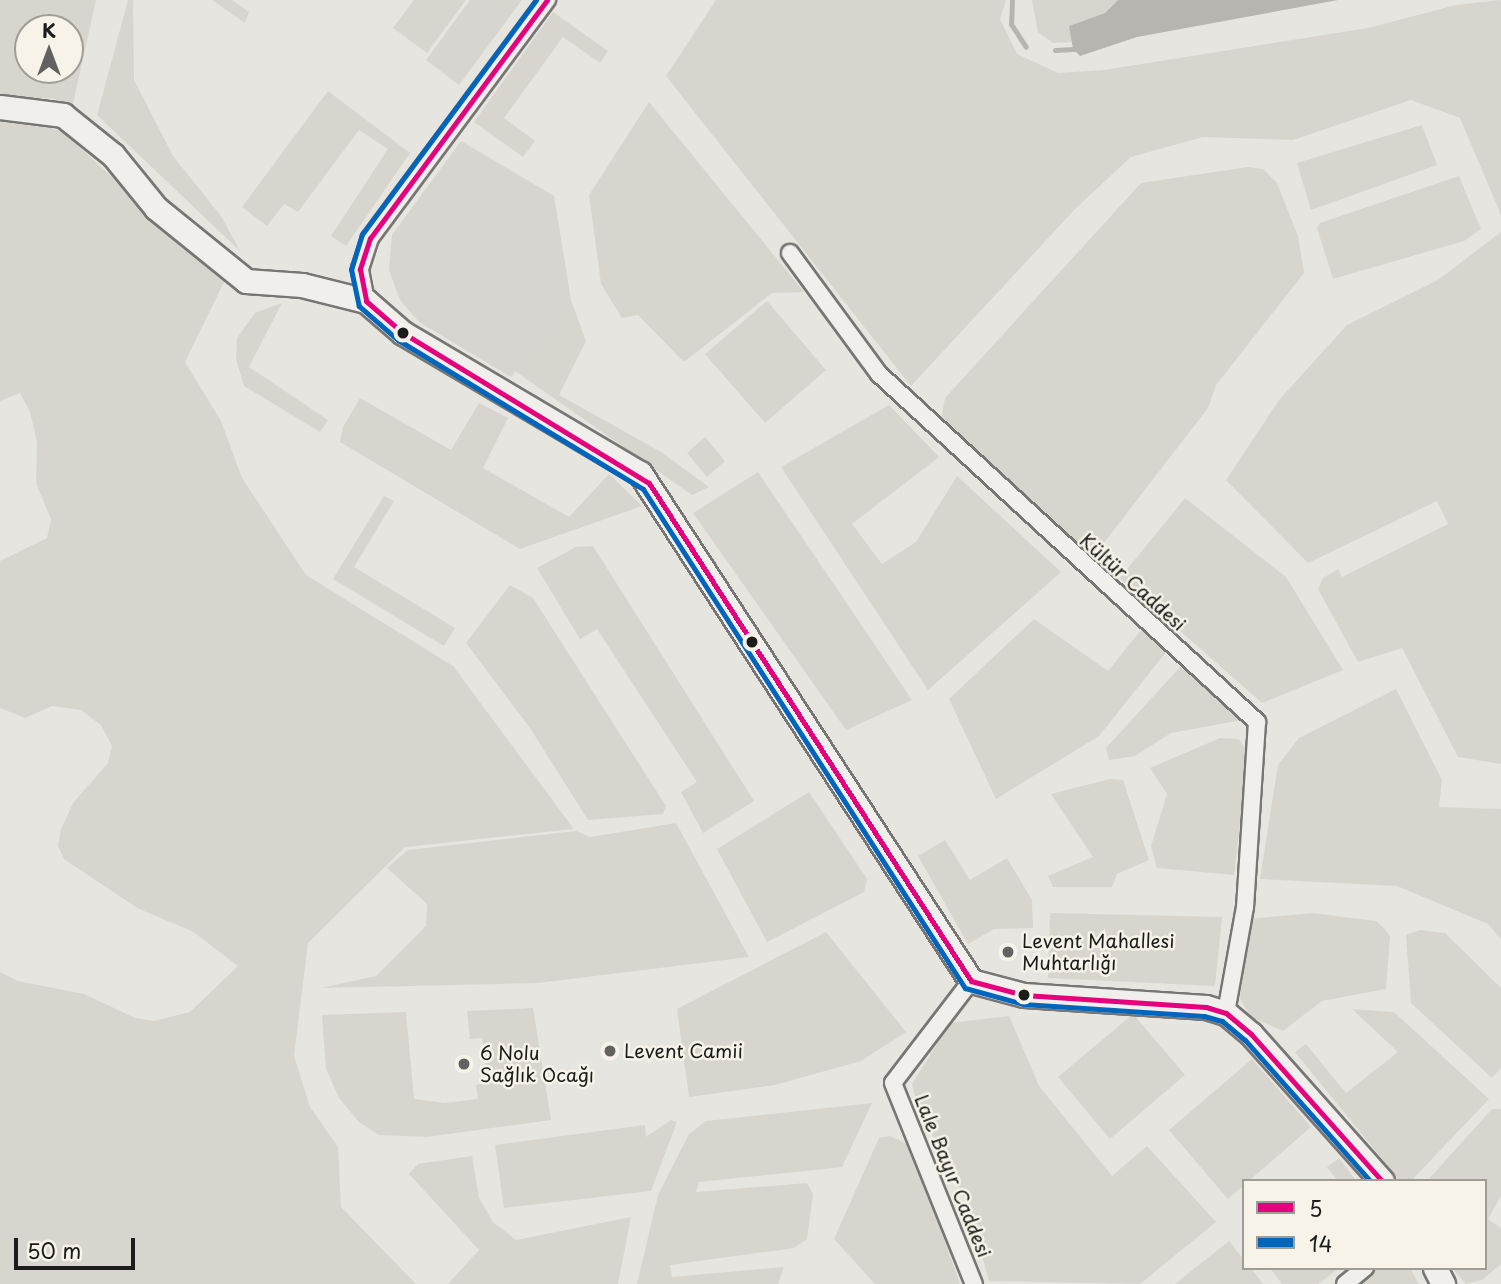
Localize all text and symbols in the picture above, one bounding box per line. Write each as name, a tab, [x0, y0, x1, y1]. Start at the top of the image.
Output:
north arrow	[14, 14, 84, 84]
text: K	[42, 16, 56, 44]
unlabelled marker	[396, 326, 410, 340]
street label: Kültür Caddesi	[1075, 528, 1191, 636]
unlabelled marker	[745, 635, 759, 649]
place label: Levent Mahallesi Muhtarlığı	[1022, 930, 1175, 974]
marker: Levent Mahallesi Muhtarlığı	[1000, 944, 1016, 960]
unlabelled marker	[1017, 988, 1031, 1002]
place label: Levent Camii	[624, 1040, 743, 1062]
place label: 6 Nolu Sağlık Ocağı	[480, 1042, 596, 1086]
marker: Levent Camii	[602, 1043, 618, 1059]
marker: 6 Nolu Sağlık Ocağı	[454, 1054, 474, 1074]
street label: Lale Bayır Caddesi	[910, 1091, 996, 1261]
legend	[1242, 1179, 1487, 1270]
text: 5	[1309, 1192, 1323, 1224]
scale bar	[18, 1224, 138, 1268]
text: 14	[1309, 1227, 1332, 1259]
text: 50 m	[27, 1234, 81, 1266]

